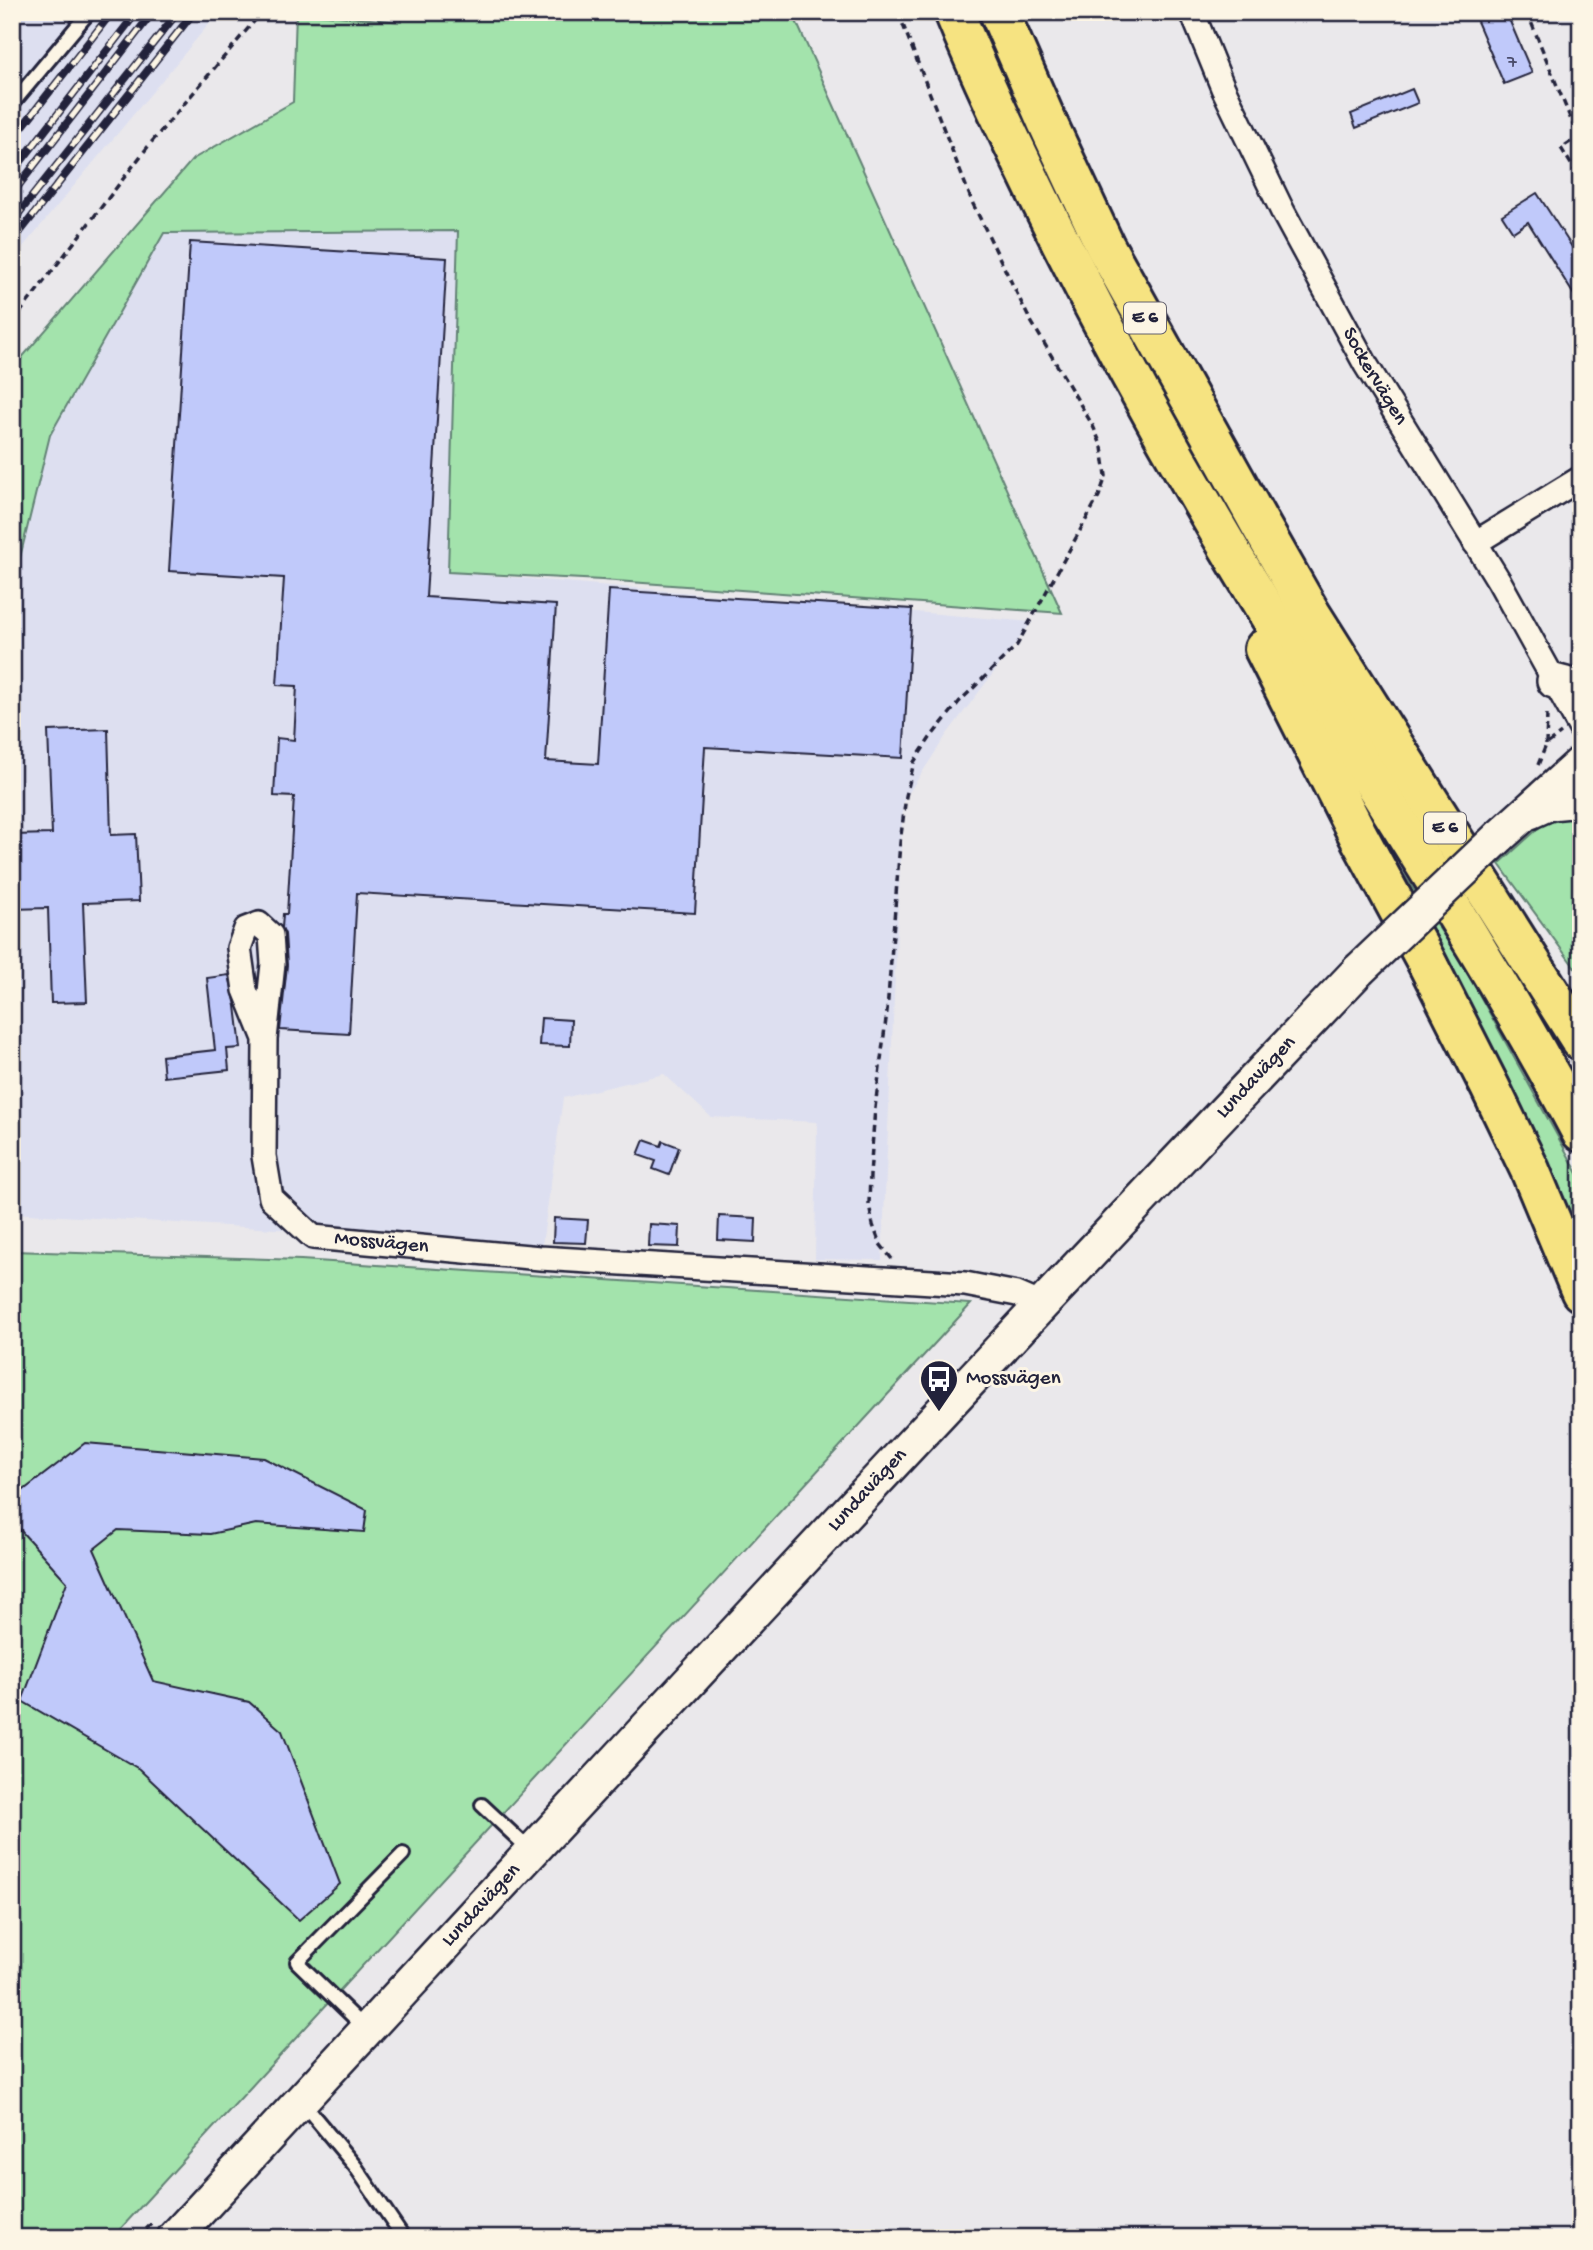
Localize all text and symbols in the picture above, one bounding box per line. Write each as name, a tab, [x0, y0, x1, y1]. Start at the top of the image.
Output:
house number: 7	[1506, 53, 1517, 74]
road number: E 6	[1124, 302, 1166, 334]
street label: Sockervägen	[1336, 323, 1413, 430]
road number: E 6	[1424, 813, 1466, 844]
street label: Lundavägen	[1211, 1031, 1302, 1124]
street label: Mossvägen	[333, 1227, 430, 1260]
bus stop icon: Mossvägen	[918, 1358, 960, 1413]
place label: Mossvägen	[966, 1367, 1061, 1392]
street label: Lundavägen	[823, 1443, 913, 1537]
street label: Lundavägen	[437, 1858, 527, 1953]

